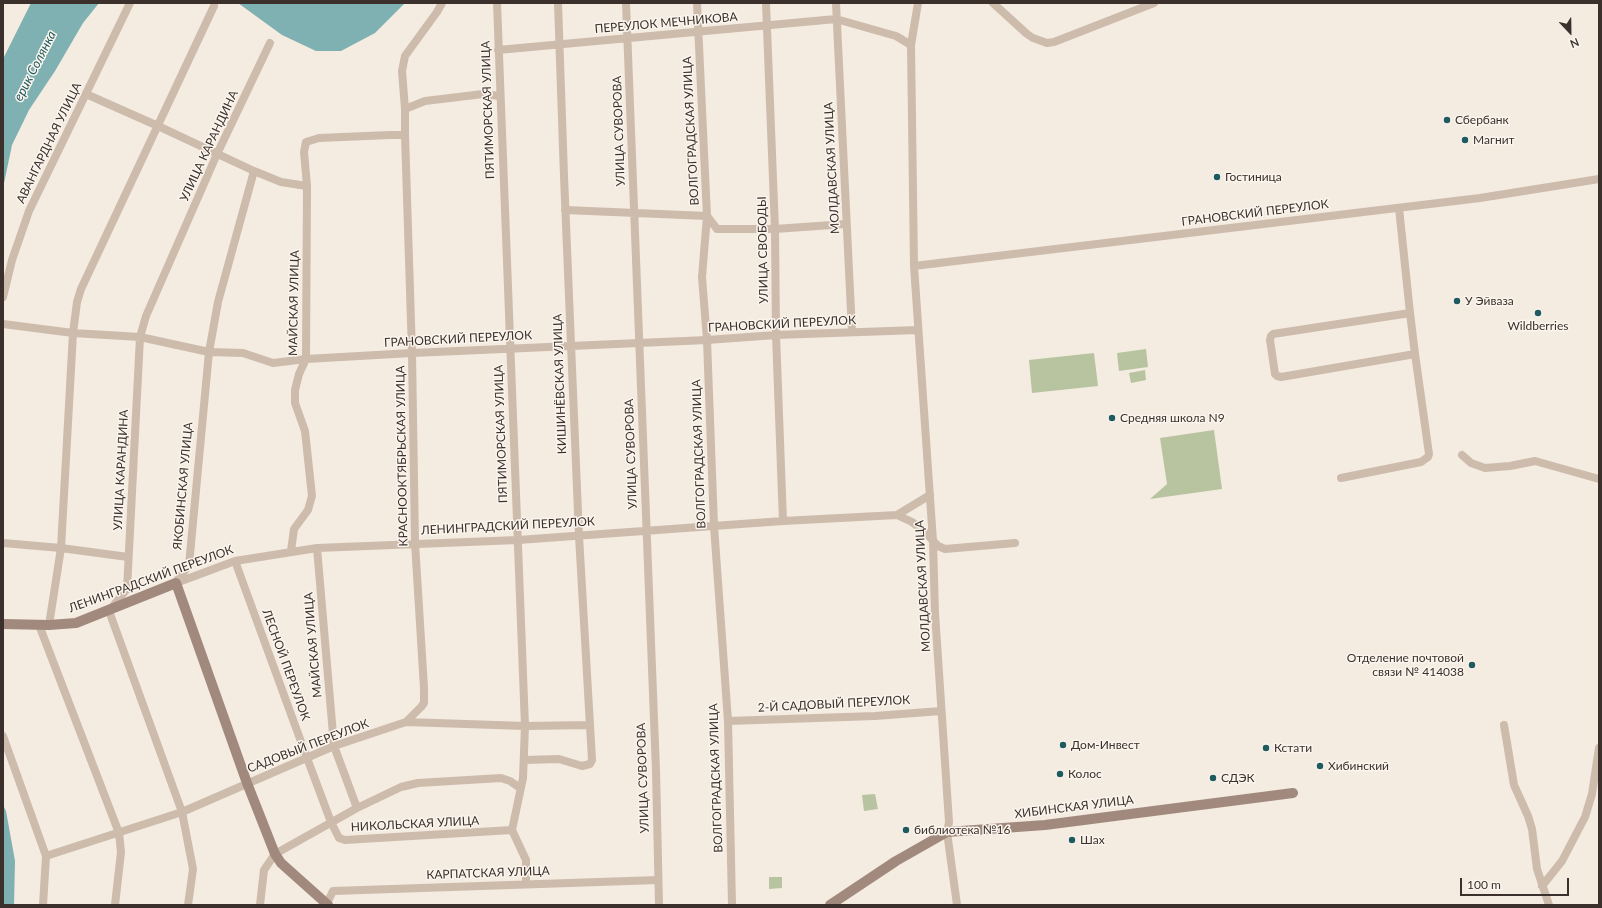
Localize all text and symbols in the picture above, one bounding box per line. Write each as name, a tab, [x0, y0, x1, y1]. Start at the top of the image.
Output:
street label: ПЕРЕУЛОК МЕЧНИКОВА	[594, 10, 738, 36]
north arrow	[1550, 12, 1590, 52]
water label: ерик Солянка	[11, 28, 59, 104]
text: N	[1568, 36, 1581, 51]
street label: ПЯТИМОРСКАЯ УЛИЦА	[478, 41, 498, 179]
street label: ВОЛГОГРАДСКАЯ УЛИЦА	[680, 56, 702, 206]
street label: УЛИЦА СУВОРОВА	[610, 75, 628, 187]
street label: АВАНГАРДНАЯ УЛИЦА	[13, 80, 85, 206]
street label: УЛИЦА КАРАНДИНА	[177, 88, 241, 204]
street label: МОЛДАВСКАЯ УЛИЦА	[821, 102, 843, 234]
place label: Сбербанк	[1455, 113, 1509, 127]
marker: Сбербанк	[1442, 115, 1452, 125]
place label: Магнит	[1473, 133, 1515, 147]
marker: Магнит	[1460, 135, 1470, 145]
place label: Гостиница	[1225, 170, 1282, 184]
marker: Гостиница	[1212, 172, 1222, 182]
street label: УЛИЦА СВОБОДЫ	[755, 196, 771, 304]
street label: ГРАНОВСКИЙ ПЕРЕУЛОК	[1181, 197, 1329, 229]
street label: МАЙСКАЯ УЛИЦА	[286, 250, 302, 356]
place label: У Эйваза	[1465, 294, 1514, 308]
marker: У Эйваза	[1452, 296, 1462, 306]
marker: Wildberries	[1533, 308, 1543, 318]
street label: ГРАНОВСКИЙ ПЕРЕУЛОК	[708, 313, 856, 335]
street label: КИШИНЁВСКАЯ УЛИЦА	[550, 314, 570, 454]
place label: Wildberries	[1507, 319, 1569, 333]
street label: ГРАНОВСКИЙ ПЕРЕУЛОК	[384, 328, 532, 350]
street label: КРАСНООКТЯБРЬСКАЯ УЛИЦА	[393, 365, 411, 547]
street label: ПЯТИМОРСКАЯ УЛИЦА	[491, 365, 511, 503]
street label: ВОЛГОГРАДСКАЯ УЛИЦА	[689, 379, 709, 529]
street label: УЛИЦА СУВОРОВА	[622, 398, 640, 510]
street label: УЛИЦА КАРАНДИНА	[111, 409, 131, 531]
place label: Средняя школа N9	[1120, 411, 1225, 425]
marker: Средняя школа N9	[1107, 413, 1117, 423]
street label: ЯКОБИНСКАЯ УЛИЦА	[170, 421, 196, 551]
street label: ЛЕНИНГРАДСКИЙ ПЕРЕУЛОК	[421, 514, 595, 538]
street label: МОЛДАВСКАЯ УЛИЦА	[912, 520, 934, 652]
street label: ЛЕНИНГРАДСКИЙ ПЕРЕУЛОК	[67, 542, 235, 616]
street label: МАЙСКАЯ УЛИЦА	[301, 592, 325, 698]
street label: ЛЕСНОЙ ПЕРЕУЛОК	[259, 607, 313, 723]
place label: Отделение почтовой связи № 414038	[1347, 651, 1464, 679]
marker: Отделение почтовой связи № 414038	[1467, 660, 1477, 670]
street label: 2-Й САДОВЫЙ ПЕРЕУЛОК	[757, 693, 911, 715]
street label: ВОЛГОГРАДСКАЯ УЛИЦА	[706, 703, 726, 853]
street label: САДОВЫЙ ПЕРЕУЛОК	[245, 716, 371, 776]
street label: УЛИЦА СУВОРОВА	[634, 722, 652, 834]
place label: Дом-Инвест	[1071, 738, 1140, 752]
marker: Дом-Инвест	[1058, 740, 1068, 750]
place label: Кстати	[1274, 741, 1312, 755]
marker: Кстати	[1261, 743, 1271, 753]
place label: Хибинский	[1328, 759, 1389, 773]
marker: Хибинский	[1315, 761, 1325, 771]
place label: Колос	[1068, 767, 1102, 781]
marker: Колос	[1055, 769, 1065, 779]
place label: СДЭК	[1221, 771, 1255, 785]
marker: СДЭК	[1208, 773, 1218, 783]
street label: ХИБИНСКАЯ УЛИЦА	[1014, 793, 1134, 821]
street label: НИКОЛЬСКАЯ УЛИЦА	[350, 813, 480, 835]
place label: библиотека №16	[914, 823, 1010, 837]
marker: библиотека №16	[901, 825, 911, 835]
place label: Шах	[1080, 833, 1105, 847]
marker: Шах	[1067, 835, 1077, 845]
street label: КАРПАТСКАЯ УЛИЦА	[426, 864, 550, 882]
scale bar	[1462, 870, 1571, 896]
text: 100 m	[1467, 877, 1501, 892]

